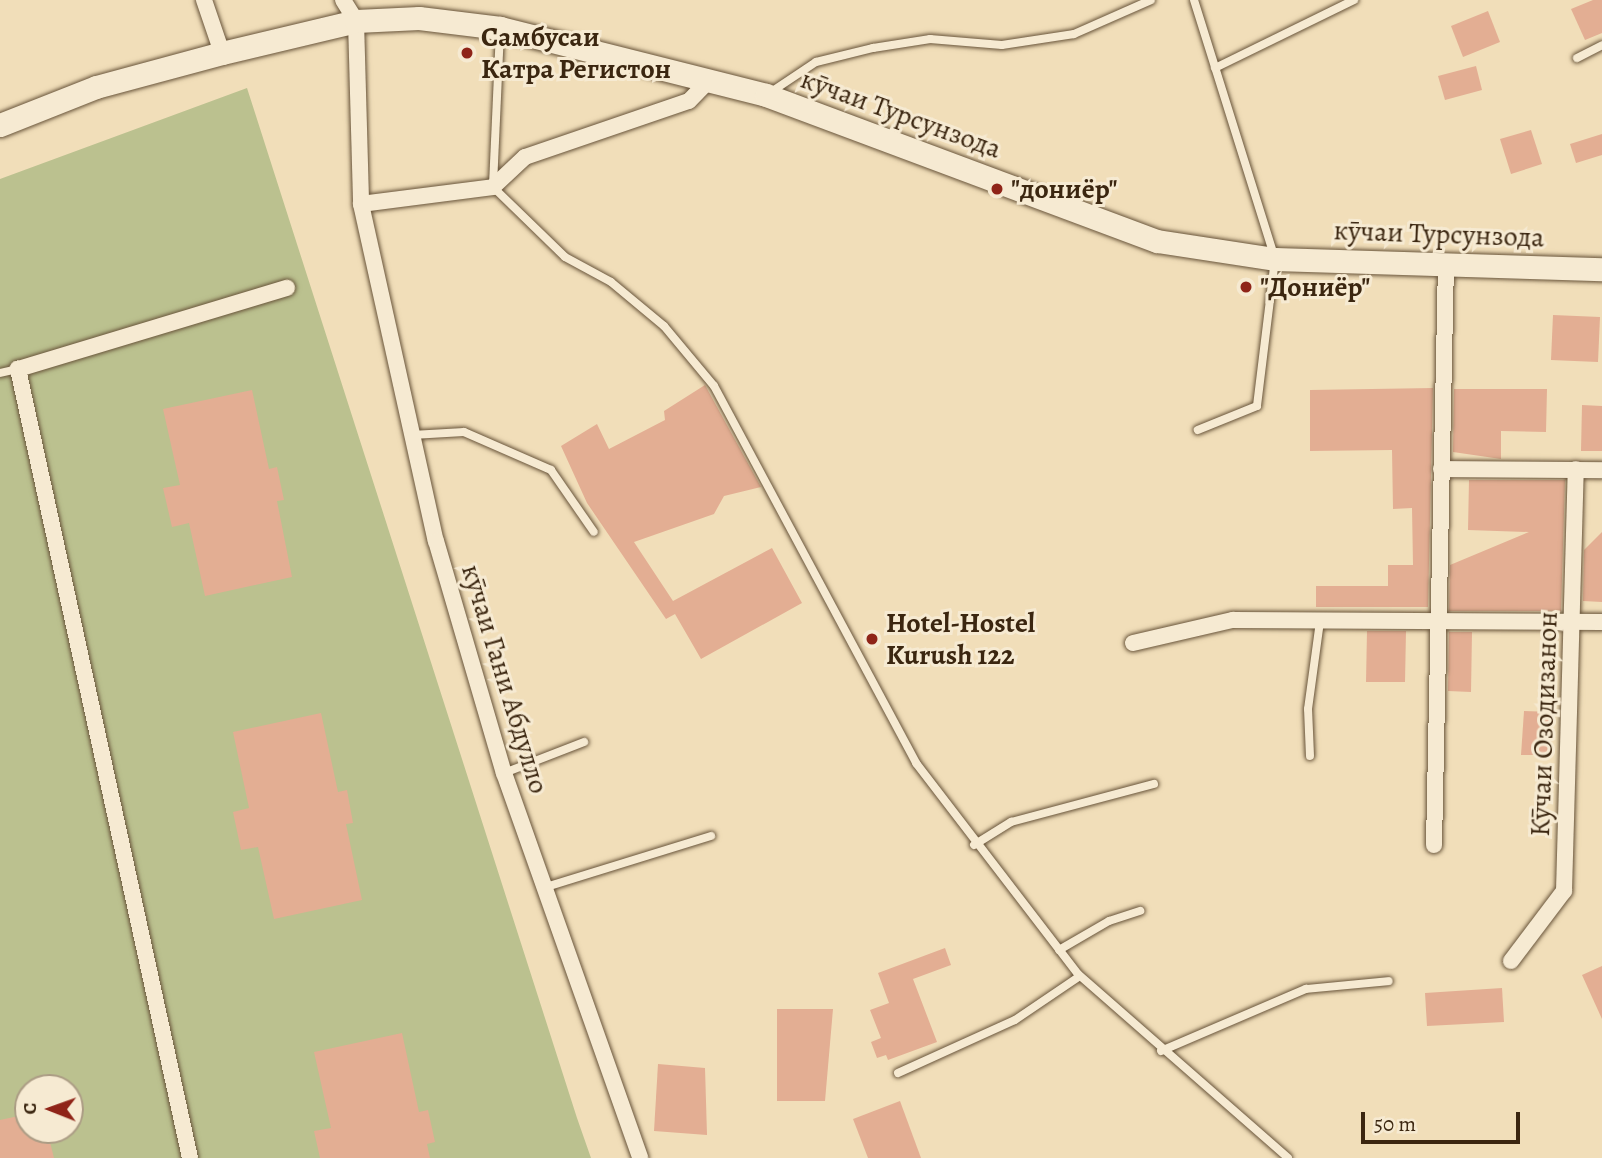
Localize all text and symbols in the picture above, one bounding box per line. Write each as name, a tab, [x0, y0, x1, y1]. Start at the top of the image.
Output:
place label: Самбусаи Катра Регистон	[481, 20, 671, 86]
marker: Самбусаи Катра Регистон	[459, 45, 475, 61]
street label: кӯчаи Турсунзода	[796, 62, 1006, 166]
place label: "дониёр"	[1011, 172, 1117, 206]
marker: "дониёр"	[989, 181, 1005, 197]
street label: кӯчаи Турсунзода	[1333, 214, 1545, 254]
place label: "Дониёр"	[1260, 270, 1370, 304]
marker: "Дониёр"	[1238, 279, 1254, 295]
street label: кӯчаи Гани Абдулло	[454, 560, 556, 798]
place label: Hotel-Hostel Kurush 122	[886, 606, 1035, 672]
street label: Кӯчаи Озодизанон	[1523, 611, 1565, 837]
marker: Hotel-Hostel Kurush 122	[864, 631, 880, 647]
north arrow	[14, 1074, 84, 1144]
scale bar	[1364, 1098, 1523, 1142]
text: С	[17, 1103, 43, 1115]
text: 50 m	[1374, 1110, 1416, 1138]

